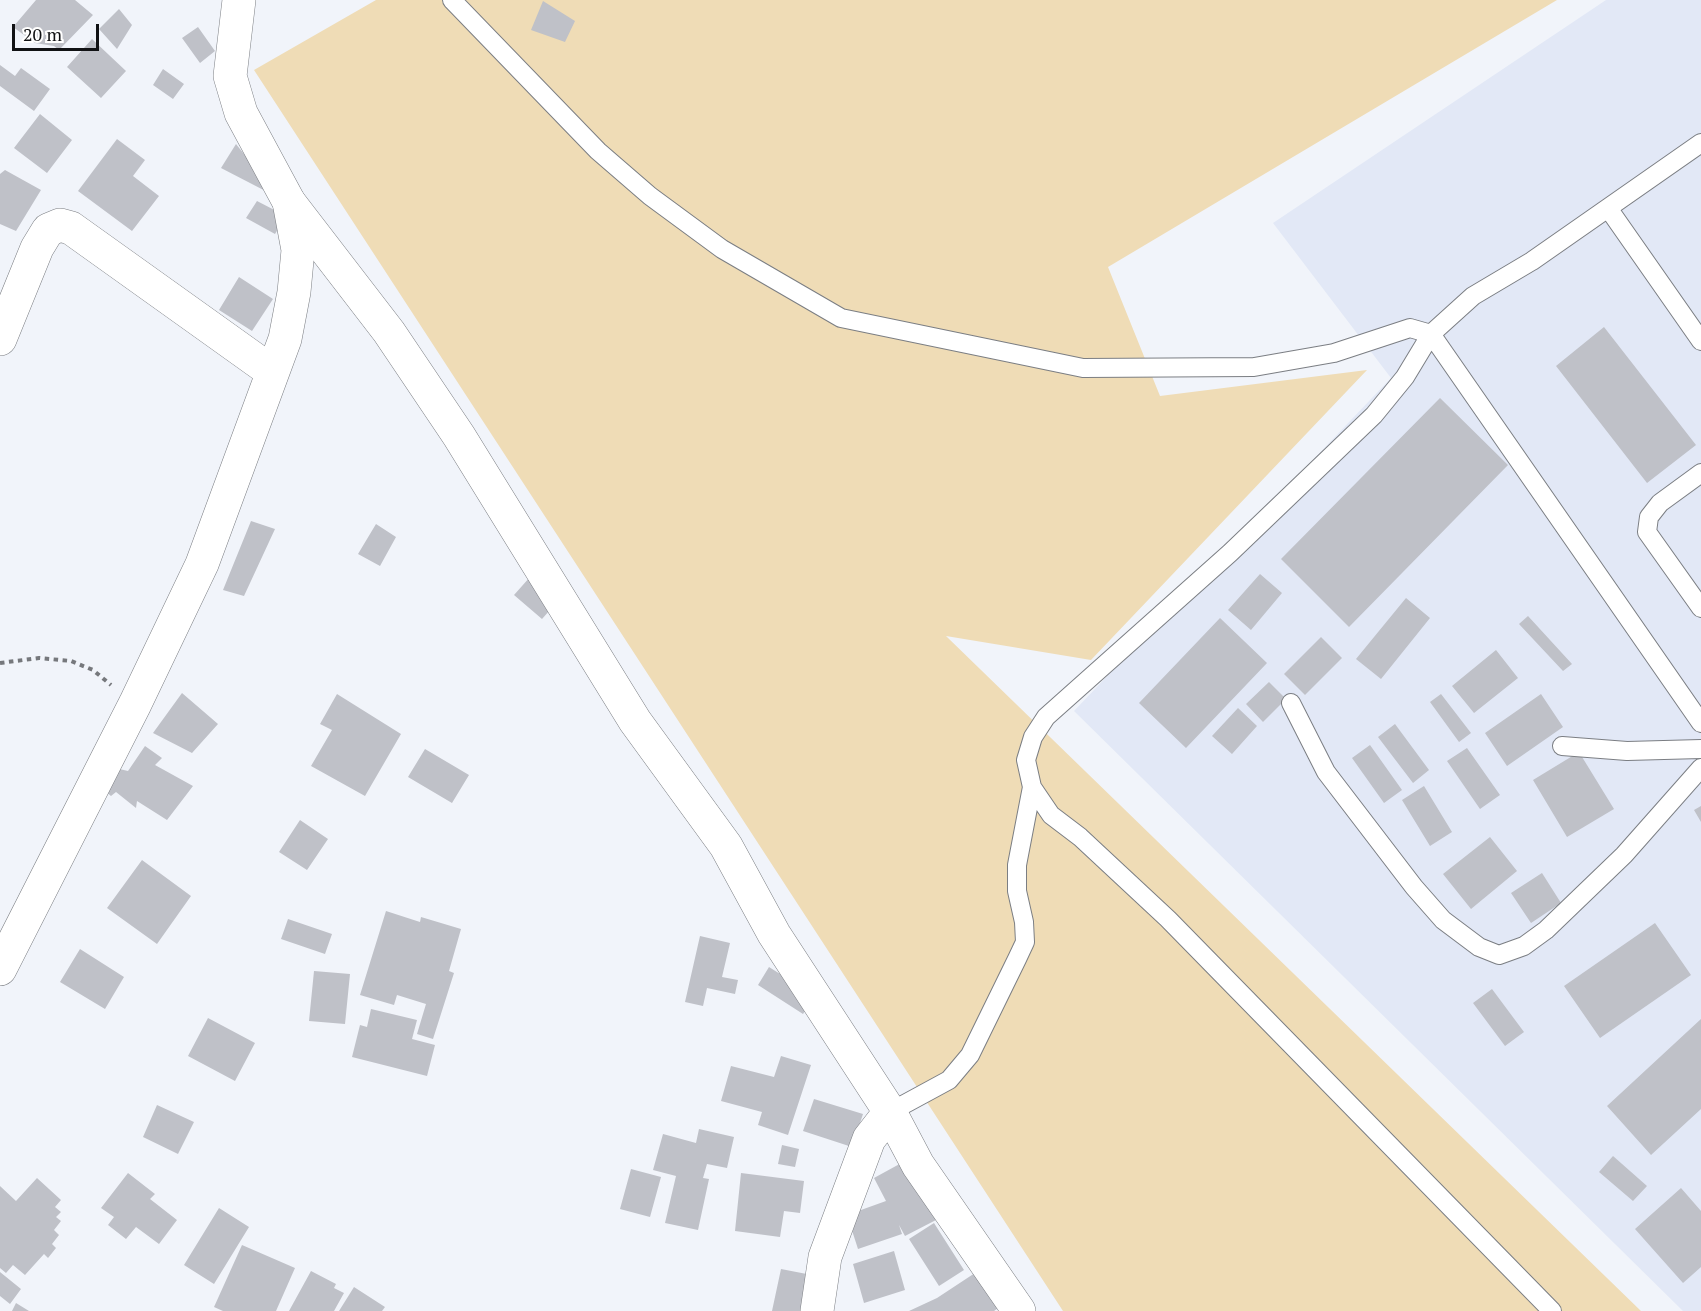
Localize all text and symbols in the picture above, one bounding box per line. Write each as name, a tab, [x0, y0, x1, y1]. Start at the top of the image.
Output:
scale bar	[15, 12, 102, 50]
text: 20 m	[23, 22, 62, 46]

